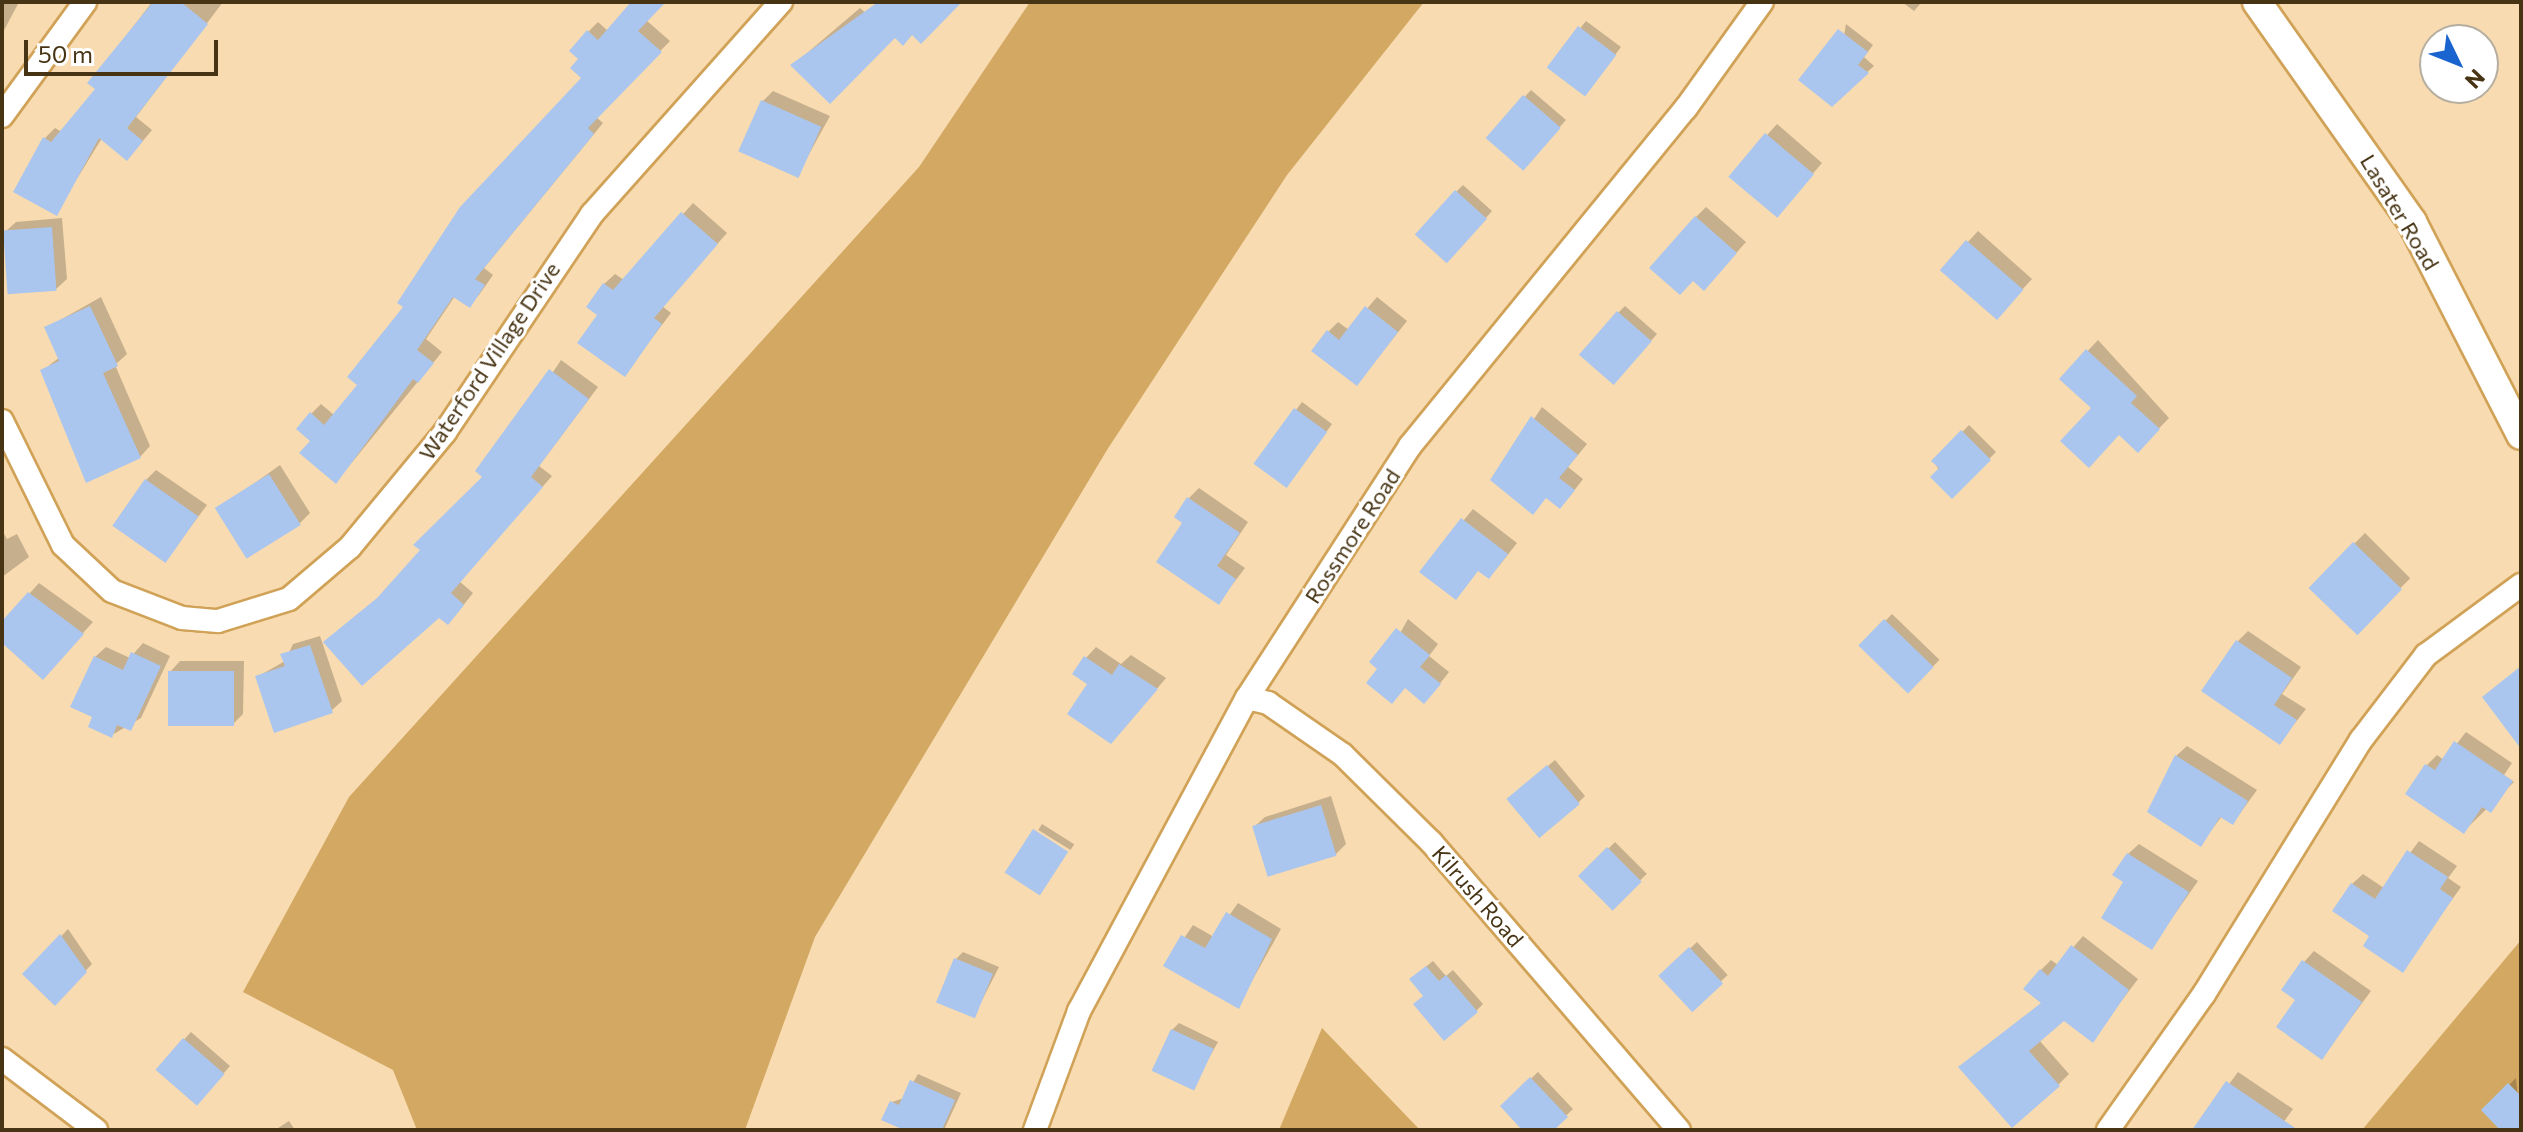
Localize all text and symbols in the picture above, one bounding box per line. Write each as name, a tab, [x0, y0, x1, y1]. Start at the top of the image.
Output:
scale bar	[28, 24, 222, 74]
north arrow	[2419, 24, 2499, 104]
text: 50 m	[38, 39, 93, 68]
text: N	[2460, 64, 2491, 95]
street label: Lasater Road	[2355, 149, 2445, 275]
street label: Waterford Village Drive	[413, 257, 565, 465]
street label: Rossmore Road	[1299, 464, 1405, 608]
street label: Kilrush Road	[1427, 840, 1529, 952]

